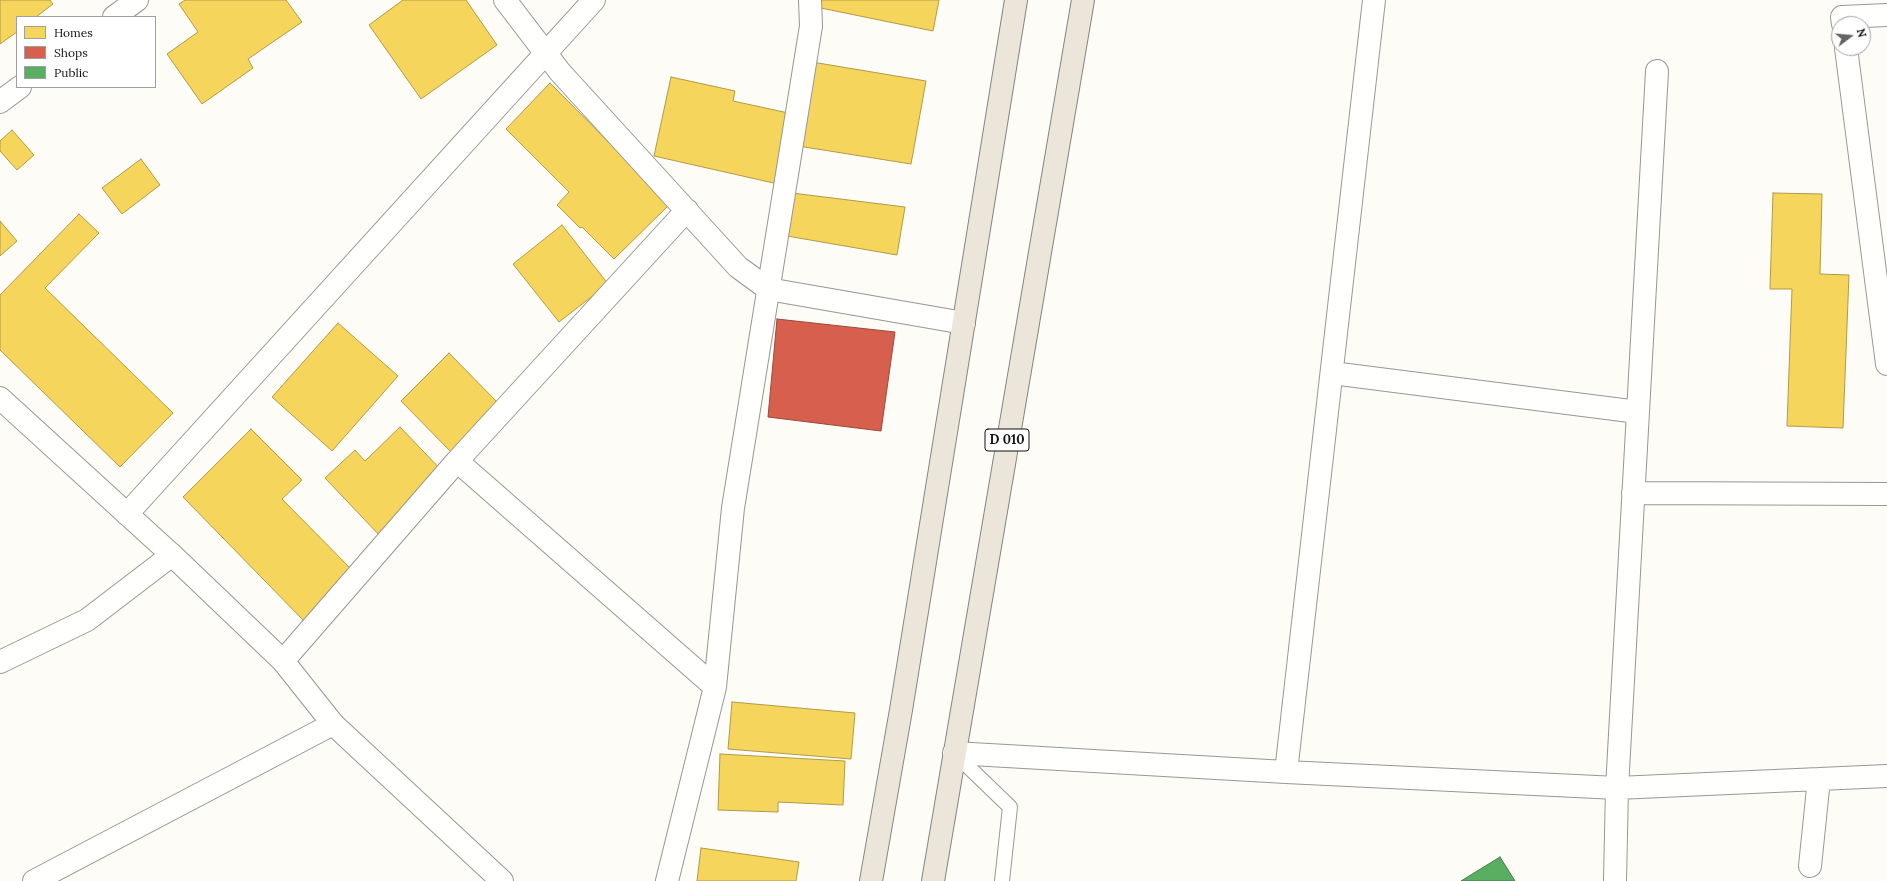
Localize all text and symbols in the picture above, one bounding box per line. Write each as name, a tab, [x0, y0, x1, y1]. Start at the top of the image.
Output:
legend	[16, 16, 156, 88]
north arrow	[1831, 16, 1871, 56]
text: Homes	[54, 25, 93, 40]
text: N	[1854, 27, 1869, 39]
text: Shops	[54, 45, 88, 60]
text: Public	[54, 65, 88, 80]
road number: D 010	[985, 429, 1029, 451]

